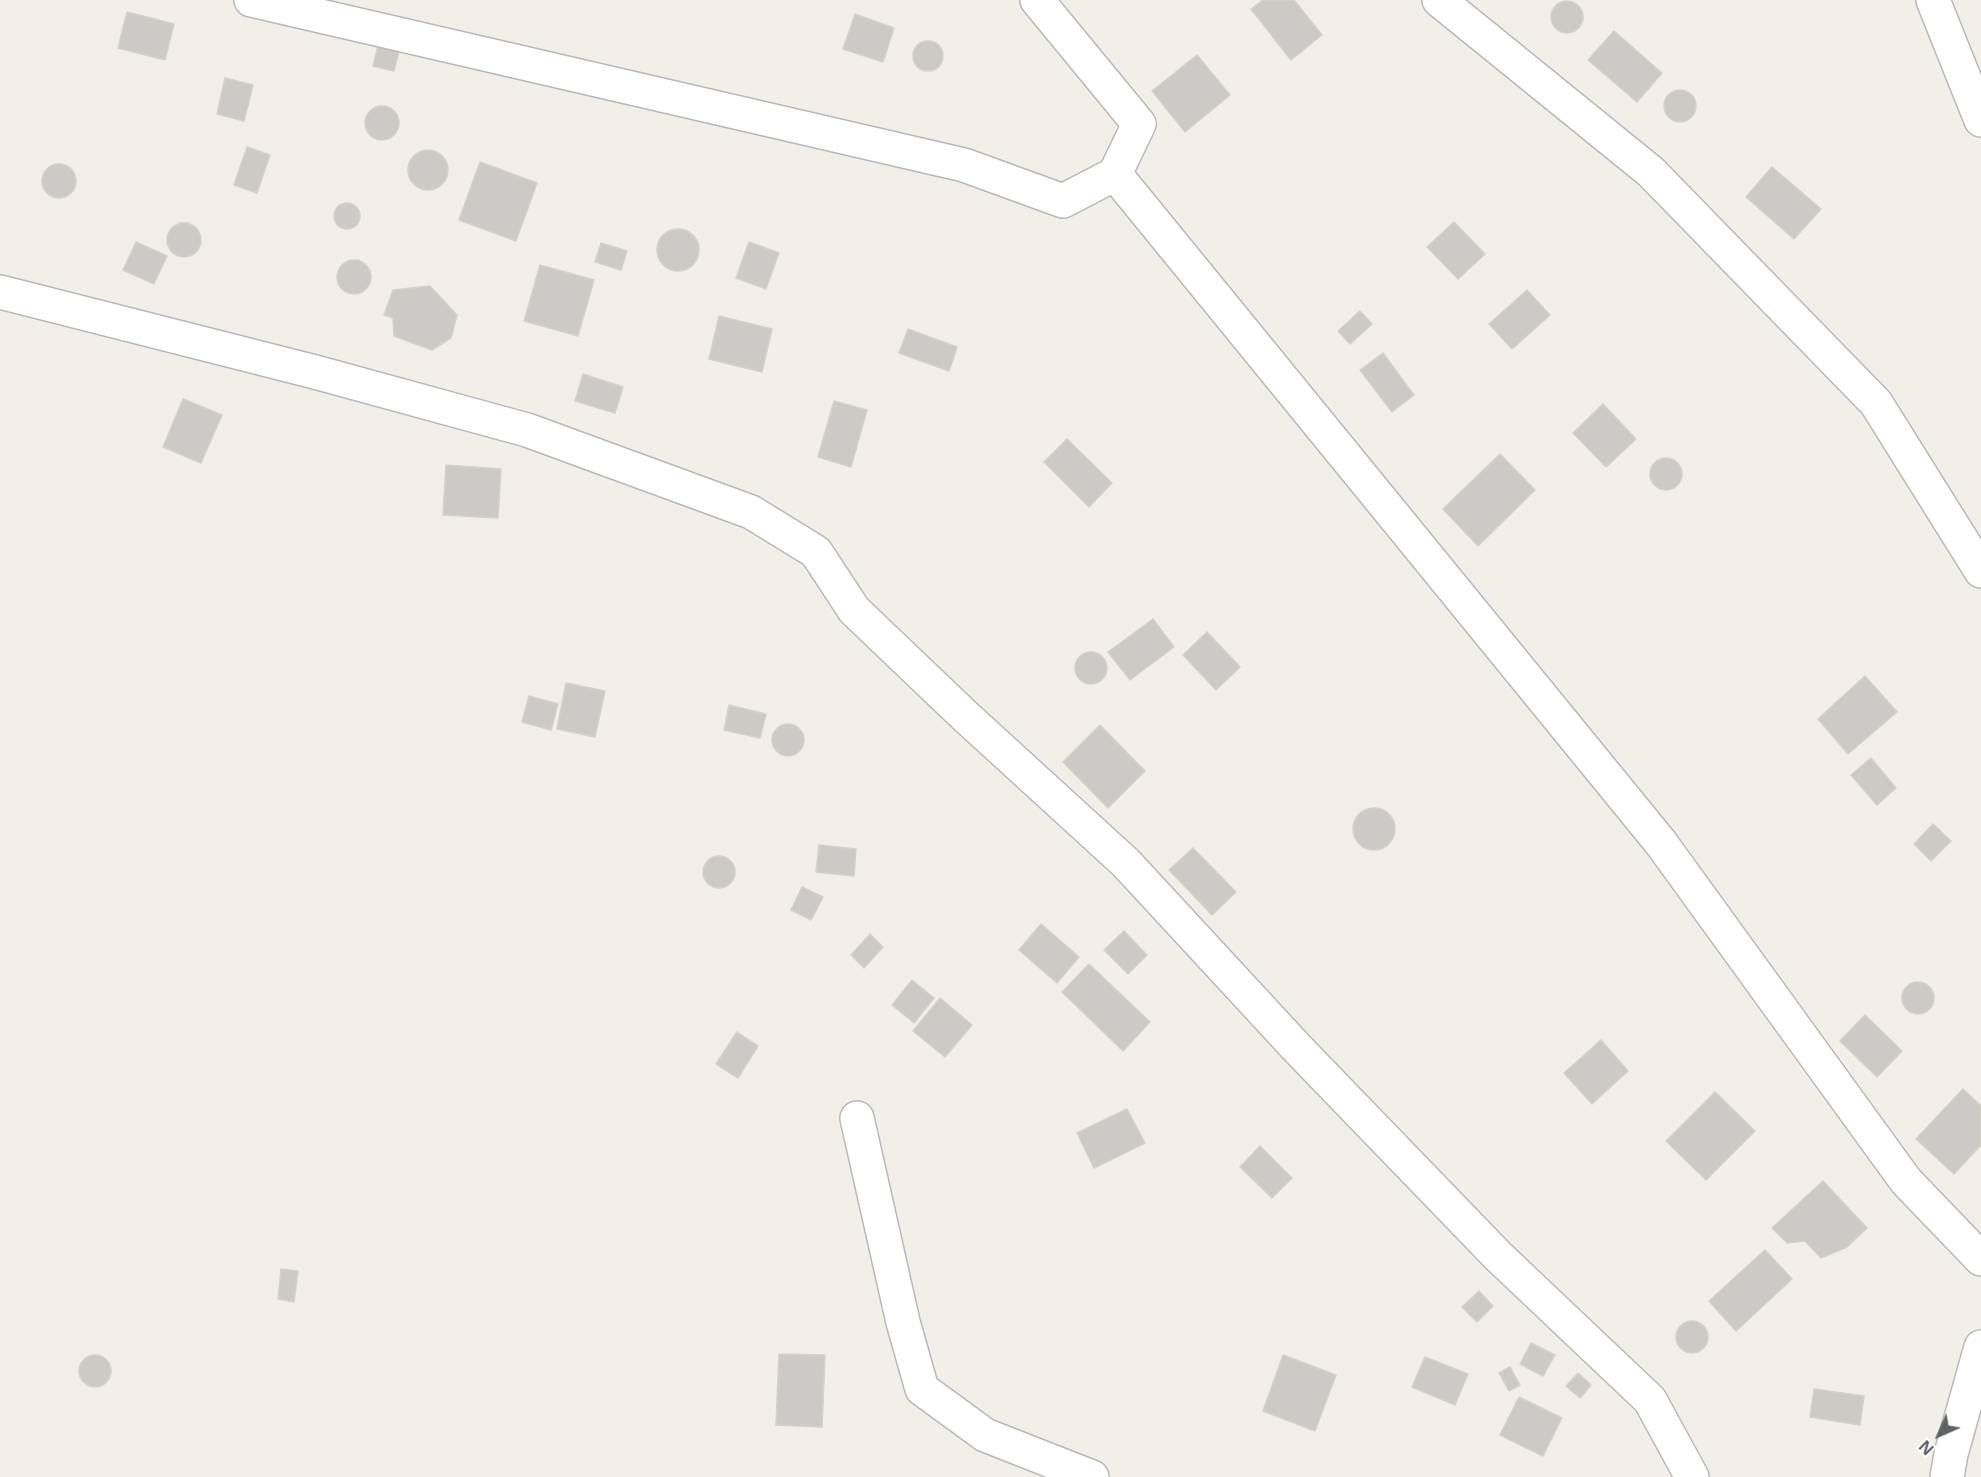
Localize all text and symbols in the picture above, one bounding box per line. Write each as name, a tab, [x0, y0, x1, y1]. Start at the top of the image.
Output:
north arrow	[1909, 1405, 1969, 1465]
text: N	[1914, 1435, 1939, 1460]

